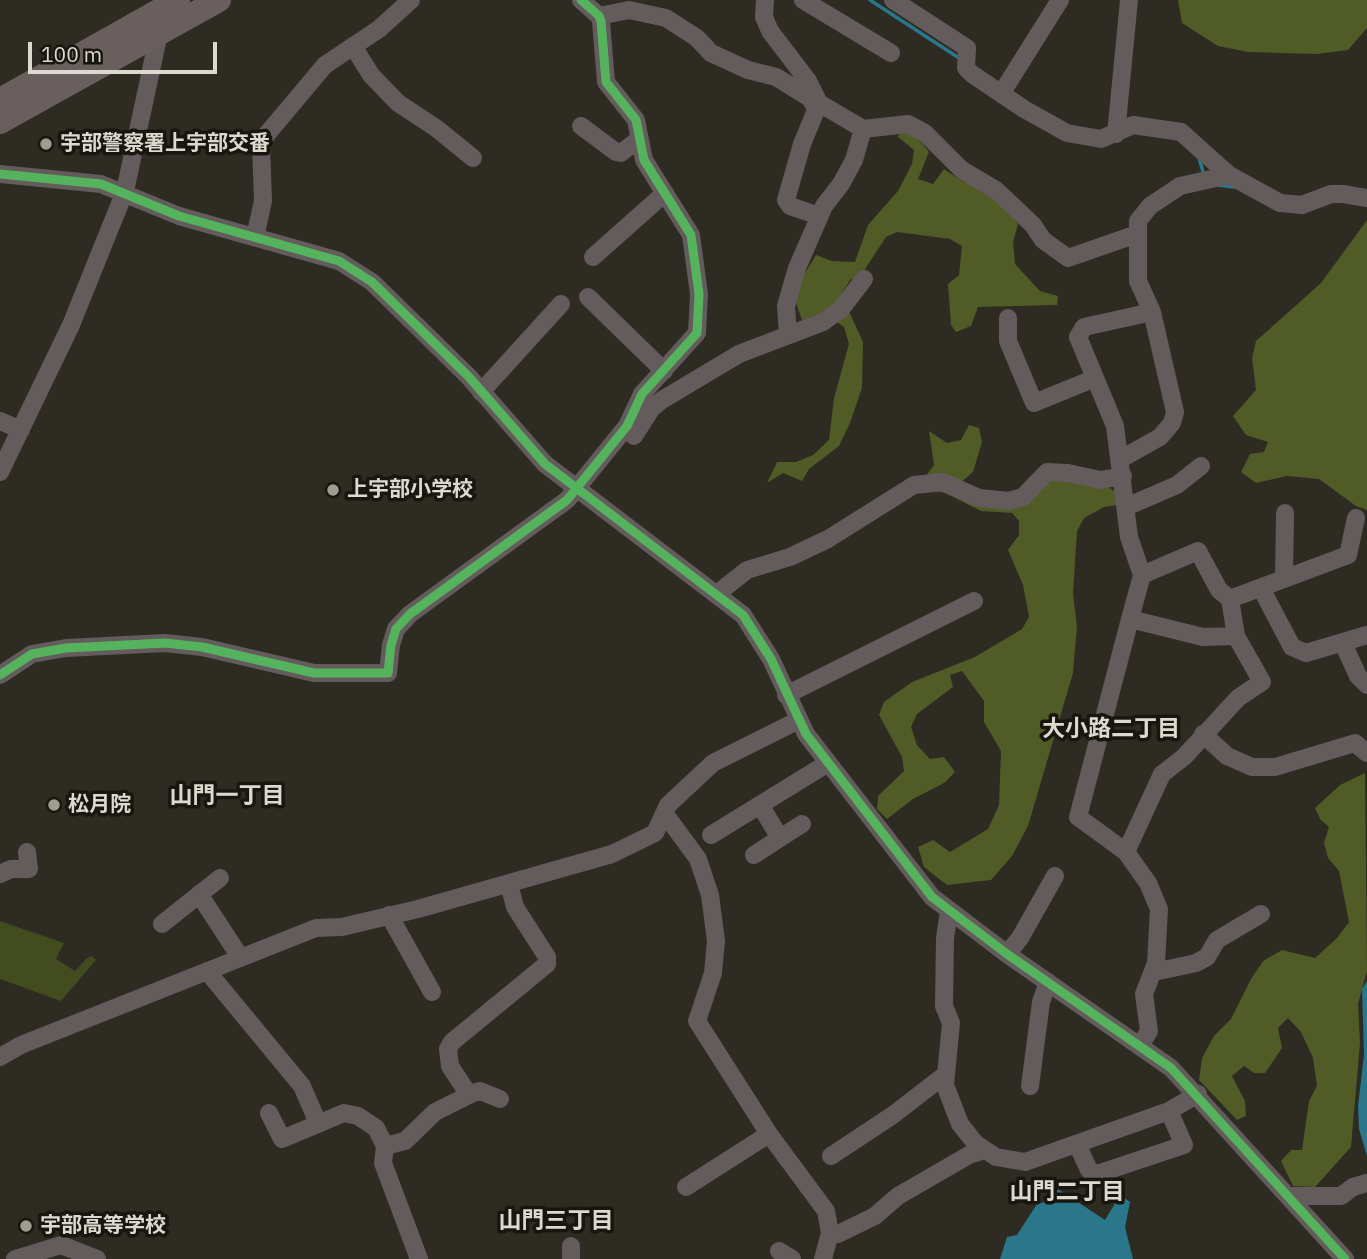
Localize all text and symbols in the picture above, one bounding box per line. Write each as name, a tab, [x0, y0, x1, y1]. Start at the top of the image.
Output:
scale bar	[32, 28, 220, 72]
text: 100 m	[41, 40, 102, 68]
place label: 宇部警察署上宇部交番	[60, 131, 270, 157]
marker: 宇部警察署上宇部交番	[38, 136, 54, 152]
place label: 上宇部小学校	[347, 477, 473, 503]
marker: 上宇部小学校	[325, 482, 341, 498]
district label: 大小路二丁目	[1042, 715, 1180, 743]
district label: 山門一丁目	[170, 782, 284, 810]
place label: 松月院	[68, 792, 131, 818]
marker: 松月院	[46, 797, 62, 813]
district label: 山門二丁目	[1010, 1178, 1124, 1206]
district label: 山門三丁目	[499, 1207, 613, 1235]
place label: 宇部高等学校	[40, 1213, 166, 1239]
marker: 宇部高等学校	[18, 1218, 34, 1234]

